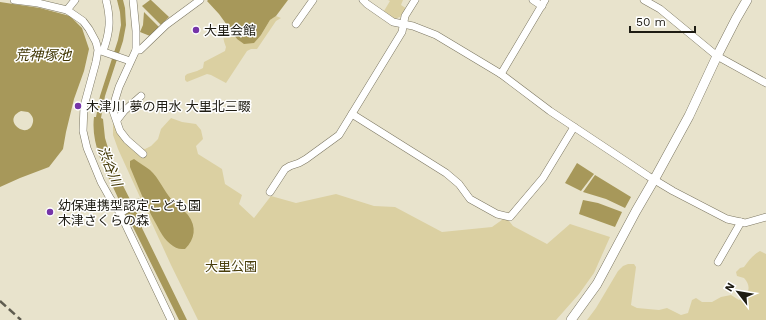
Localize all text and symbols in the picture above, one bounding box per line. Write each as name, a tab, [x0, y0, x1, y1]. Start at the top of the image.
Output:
scale bar	[630, 8, 695, 34]
text: 50 m	[636, 15, 666, 29]
place label: 大里会館	[204, 23, 256, 38]
marker: 大里会館	[191, 25, 201, 35]
water label: 荒神塚池	[15, 47, 73, 63]
place label: 木津川 夢の用水 大里北三畷	[86, 99, 251, 114]
marker: 木津川 夢の用水 大里北三畷	[73, 101, 83, 111]
water label: 渋谷川	[95, 144, 126, 190]
place label: 幼保連携型認定こども園 木津さくらの森	[58, 198, 201, 228]
marker: 幼保連携型認定こども園 木津さくらの森	[45, 207, 55, 217]
park label: 大里公園	[205, 259, 257, 274]
north arrow	[718, 272, 758, 312]
text: N	[722, 280, 738, 294]

